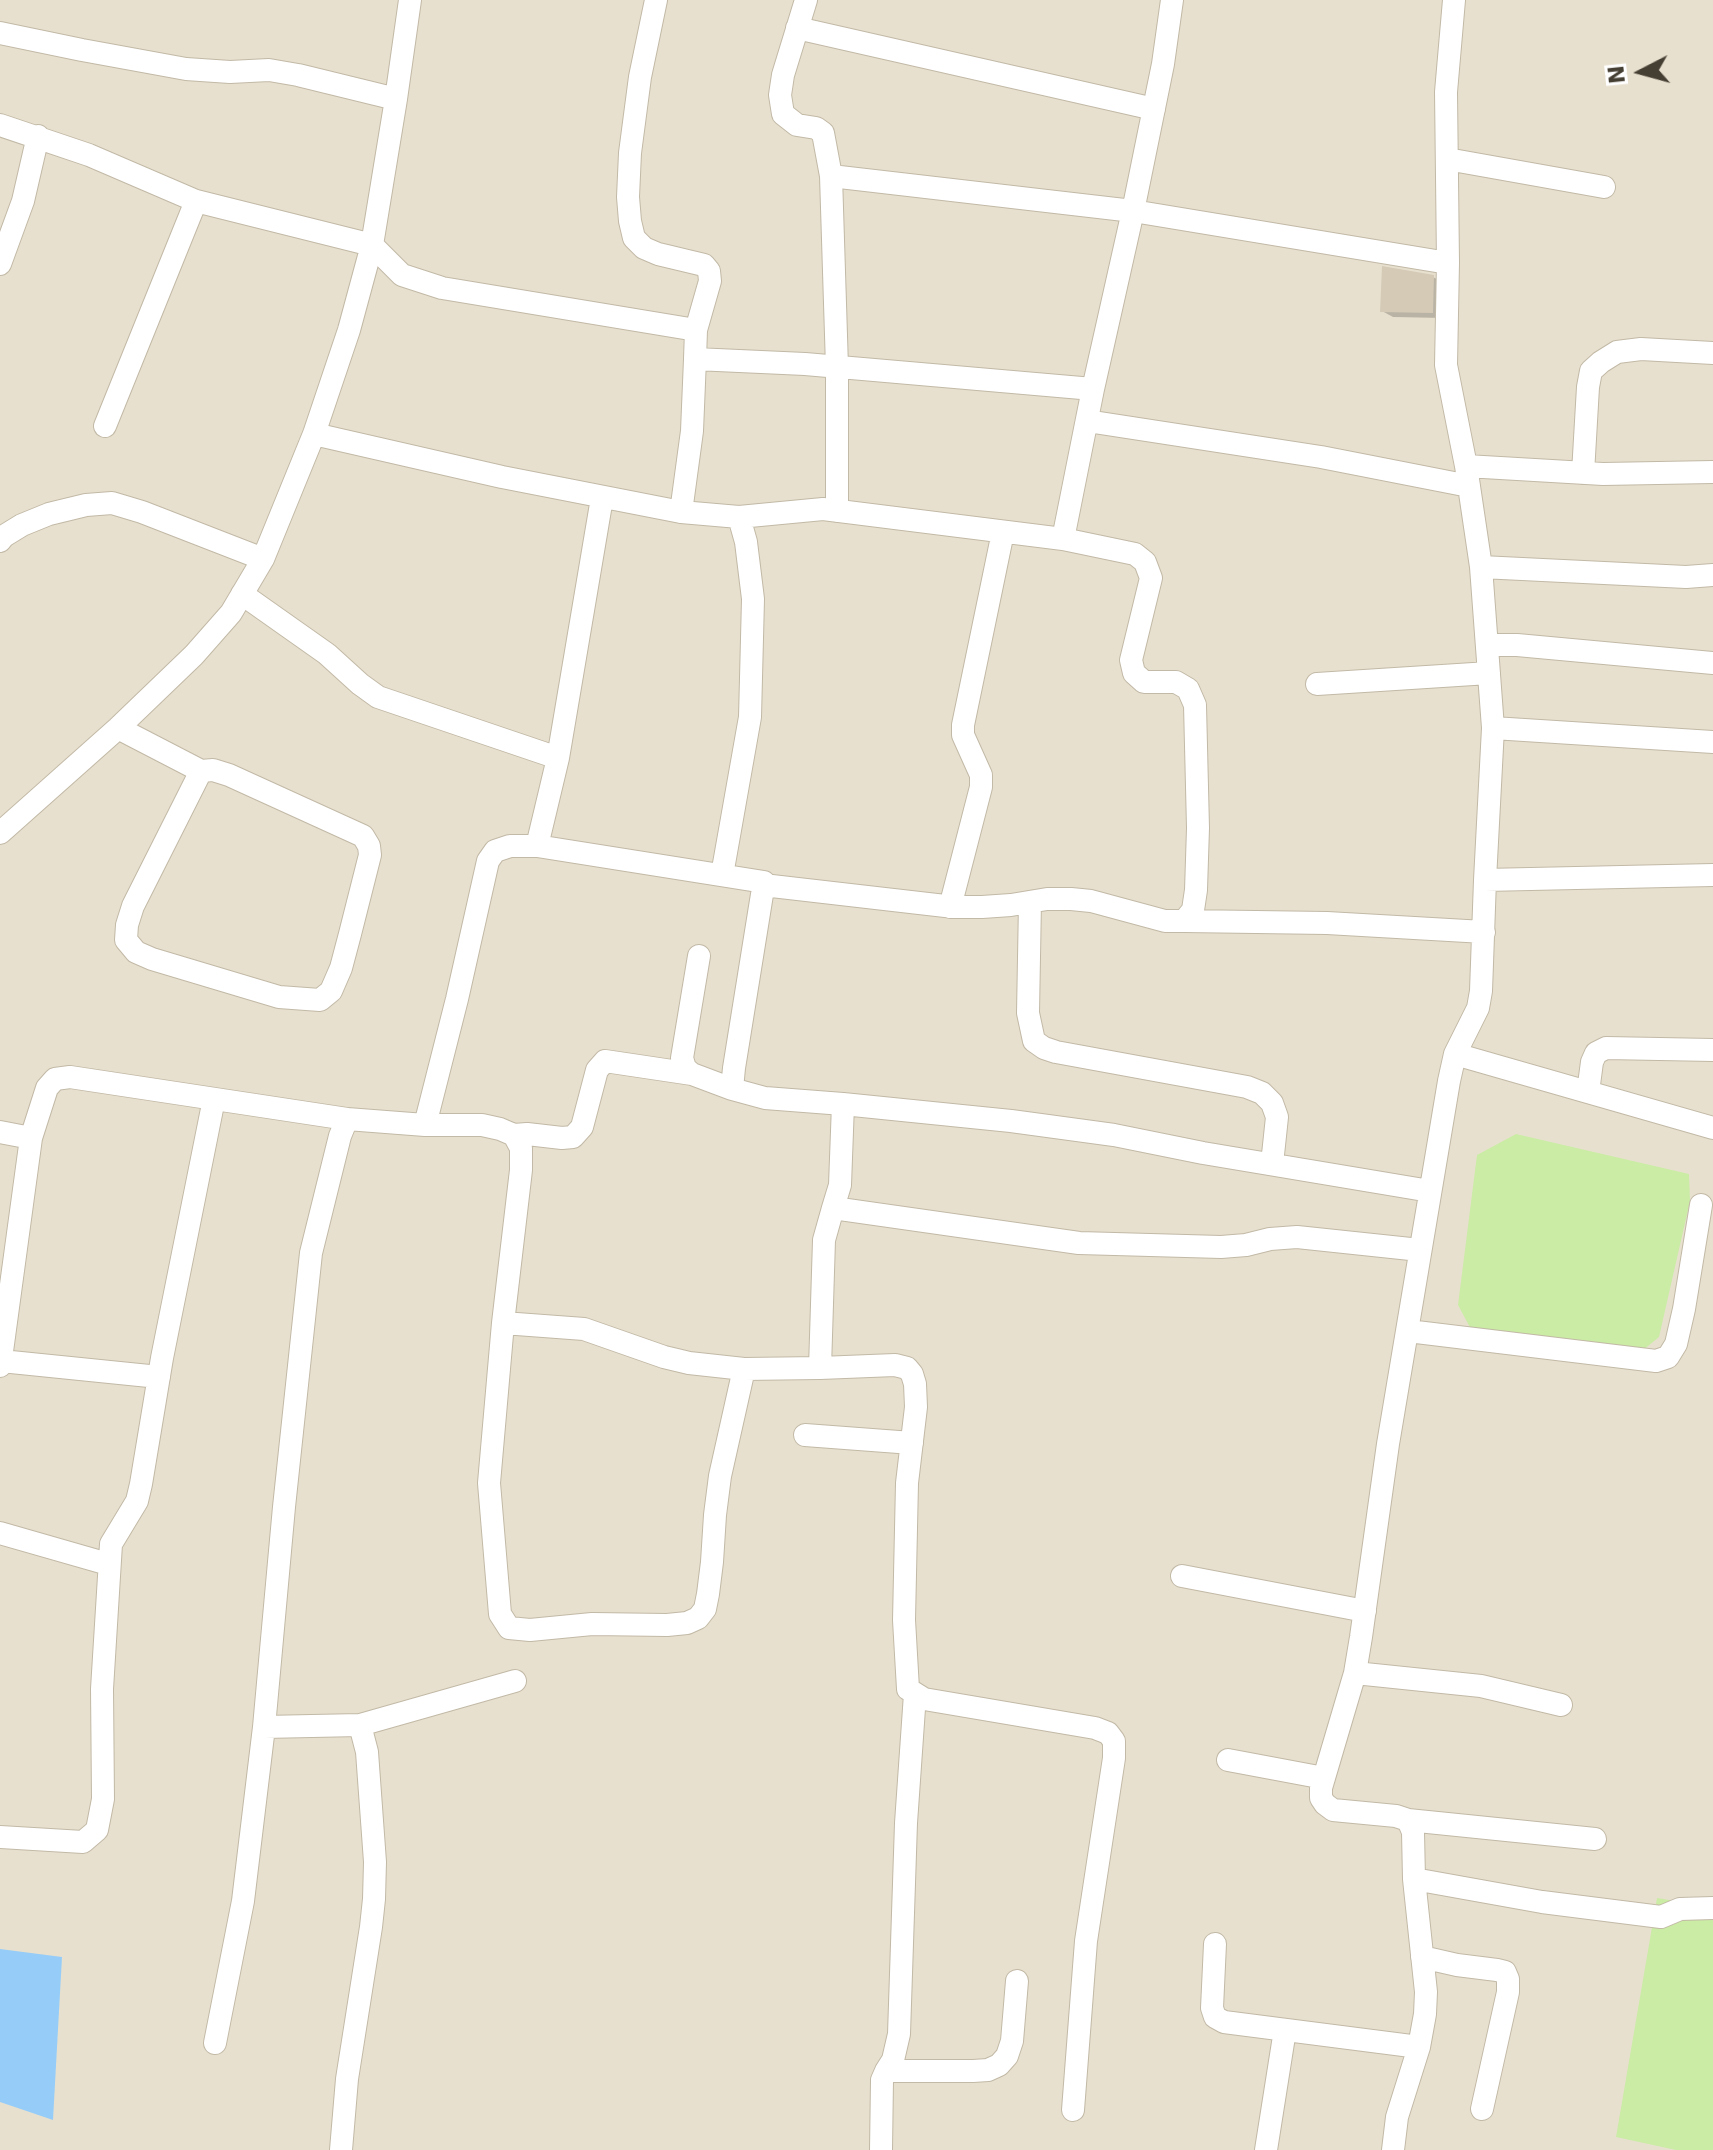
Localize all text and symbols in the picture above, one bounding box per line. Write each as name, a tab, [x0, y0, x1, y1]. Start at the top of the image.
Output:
north arrow	[1601, 32, 1681, 112]
text: N	[1603, 64, 1630, 85]

